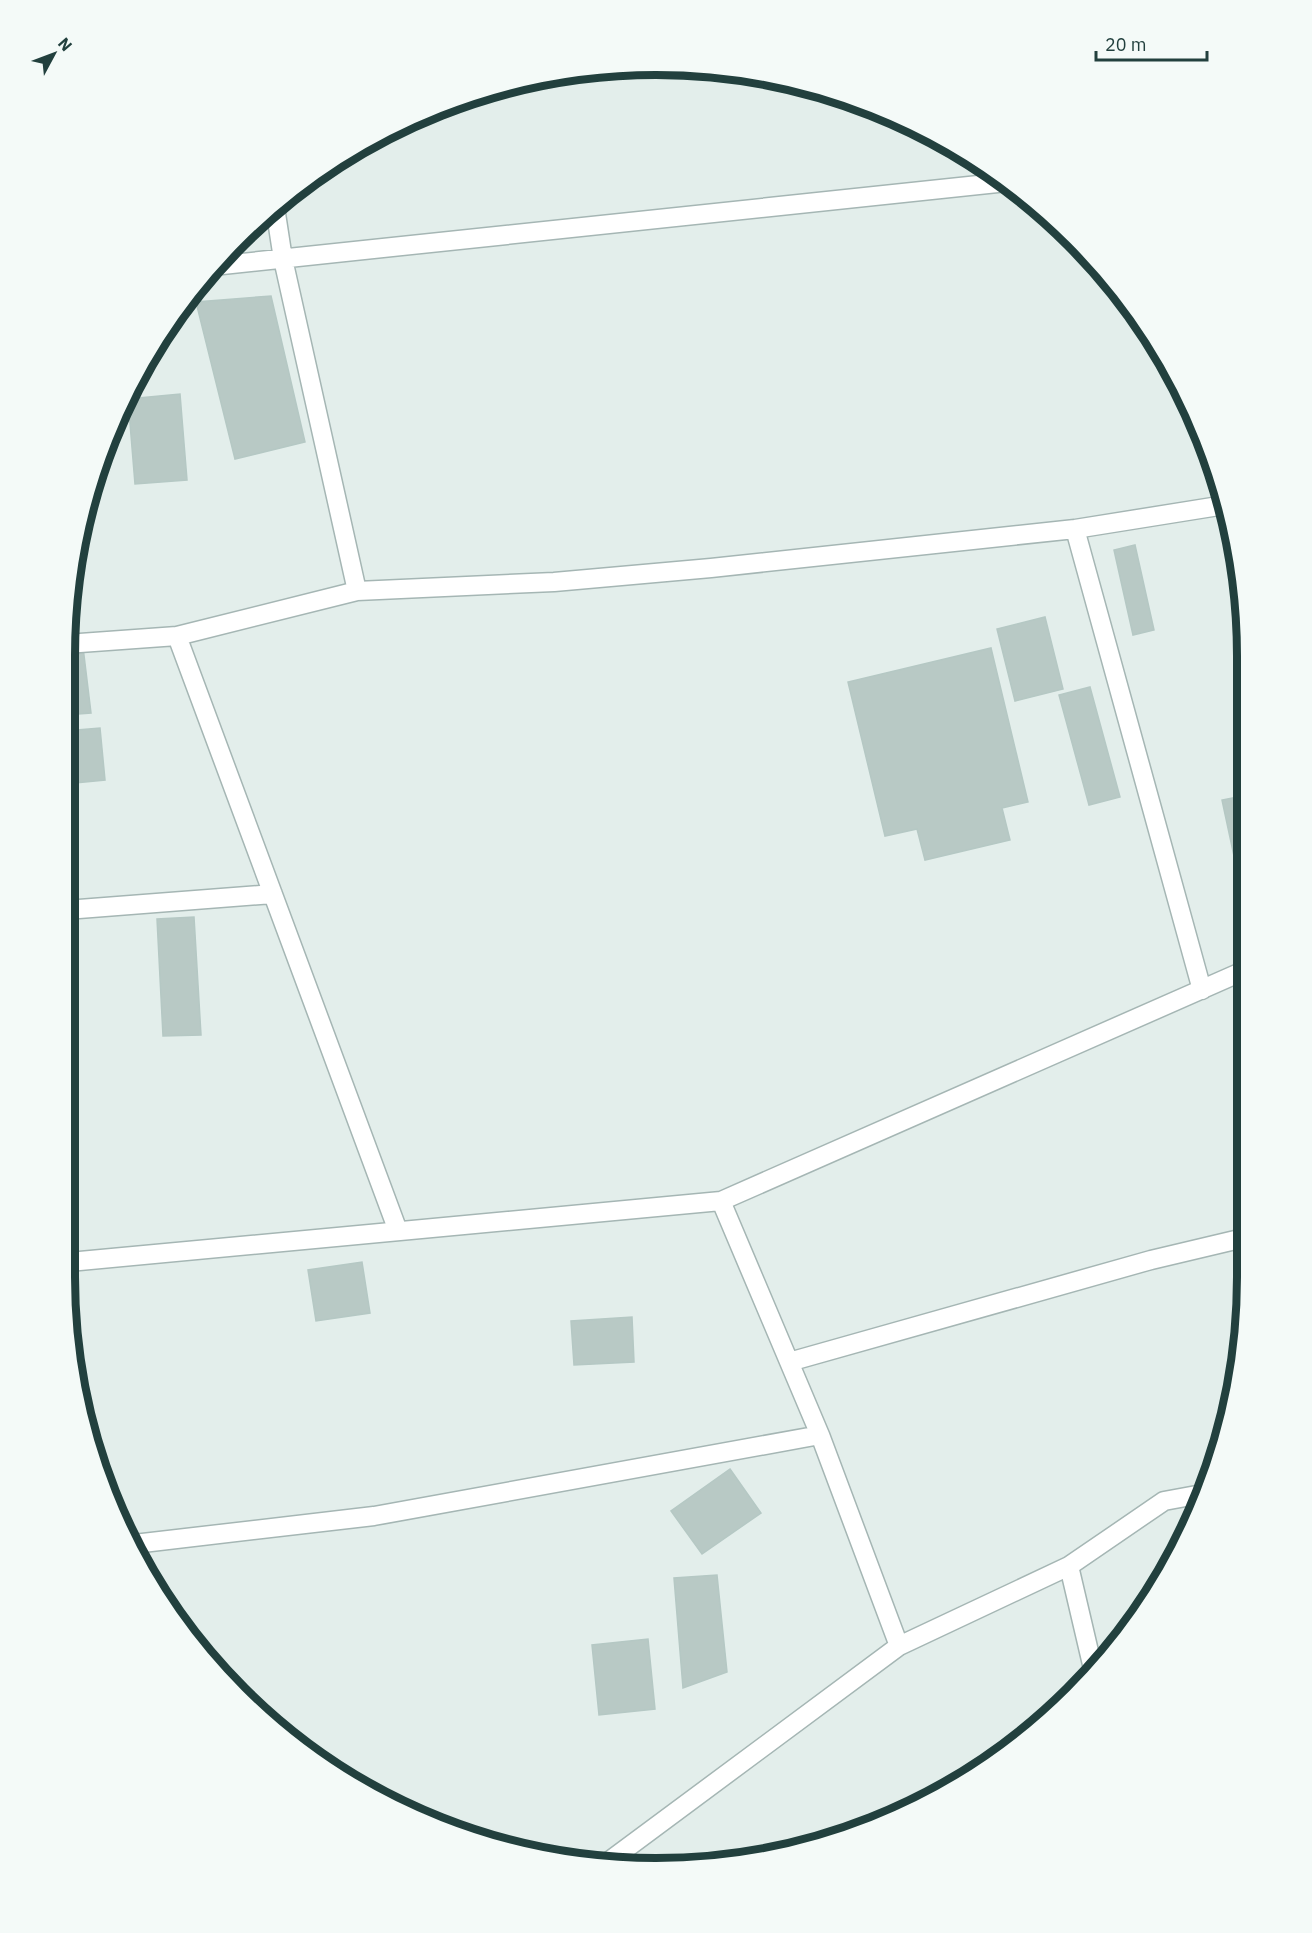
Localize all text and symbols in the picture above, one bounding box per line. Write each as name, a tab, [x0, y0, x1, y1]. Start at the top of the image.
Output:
north arrow	[24, 24, 84, 84]
scale bar	[1096, 24, 1207, 62]
text: N	[54, 33, 77, 55]
text: 20 m	[1105, 33, 1147, 56]

